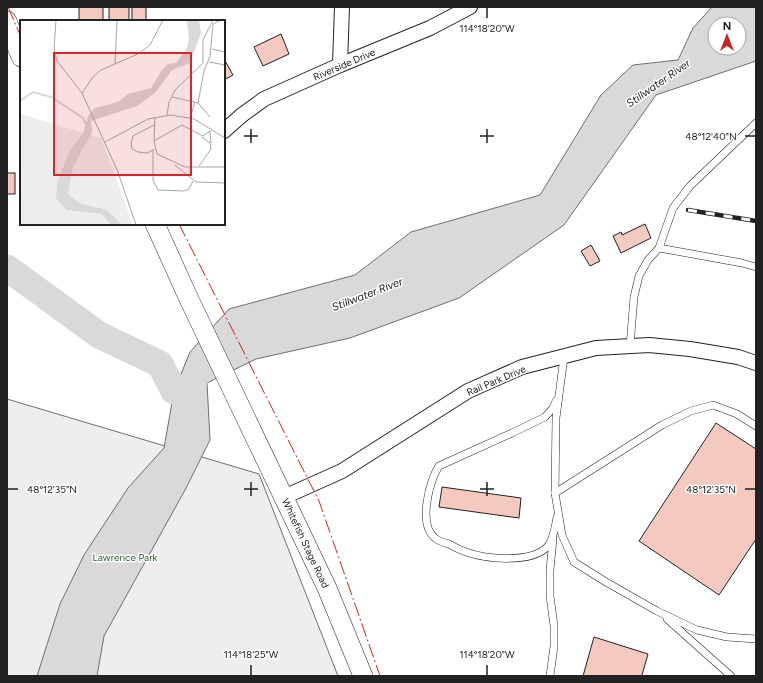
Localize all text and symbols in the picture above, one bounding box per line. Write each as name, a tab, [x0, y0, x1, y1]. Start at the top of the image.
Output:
north arrow	[707, 16, 747, 56]
inset map	[20, 20, 225, 225]
text: N	[723, 20, 731, 33]
text: 114°18'20"W	[459, 22, 515, 35]
street label: Riverside Drive	[311, 45, 378, 83]
water label: Stillwater River	[624, 56, 694, 110]
text: 48°12'40"N	[685, 130, 737, 143]
water label: Stillwater River	[330, 275, 406, 314]
street label: Rail Park Drive	[465, 362, 528, 399]
text: 48°12'35"N	[27, 483, 77, 496]
text: 48°12'35"N	[686, 483, 736, 496]
street label: Whitefish Stage Road	[279, 496, 332, 590]
park label: Lawrence Park	[93, 551, 158, 564]
text: 114°18'25"W	[224, 648, 279, 661]
text: 114°18'20"W	[459, 648, 515, 661]

